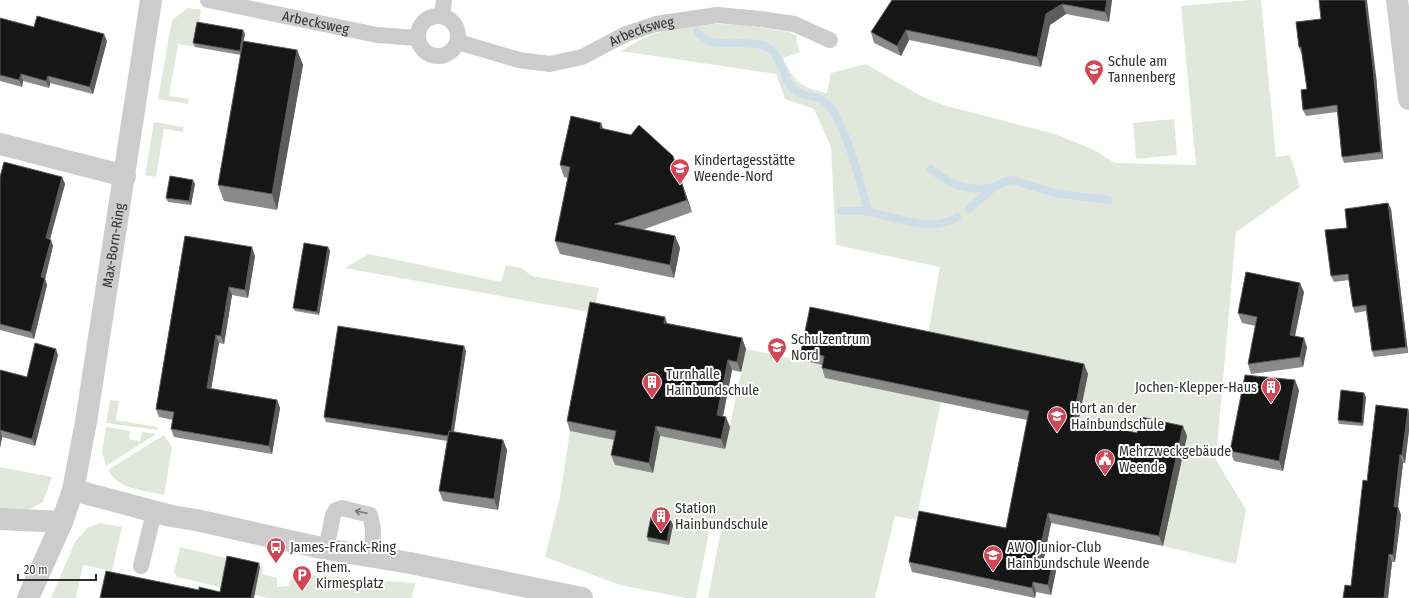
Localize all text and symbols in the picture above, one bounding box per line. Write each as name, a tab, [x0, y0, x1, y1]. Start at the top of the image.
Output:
street label: Arbecksweg	[281, 8, 351, 38]
street label: Arbecksweg	[606, 13, 675, 50]
place label: Schule am Tannenberg	[1108, 53, 1176, 86]
school or university icon: Schule am Tannenberg	[1083, 58, 1105, 86]
place label: Kindertagesstätte Weende-Nord	[694, 152, 795, 185]
school or university icon: Kindertagesstätte Weende-Nord	[669, 157, 691, 185]
street label: Max-Born-Ring	[99, 202, 129, 289]
place label: Schulzentrum Nord	[791, 331, 870, 364]
school or university icon: Schulzentrum Nord	[766, 336, 788, 364]
place label: Turnhalle Hainbundschule	[666, 366, 759, 399]
building icon: Turnhalle Hainbundschule	[641, 371, 663, 399]
building icon: Jochen-Klepper-Haus	[1260, 376, 1282, 404]
place label: Jochen-Klepper-Haus	[1135, 379, 1257, 396]
place label: Hort an der Hainbundschule	[1071, 400, 1164, 433]
school or university icon: Hort an der Hainbundschule	[1046, 405, 1068, 433]
place label: Mehrzweckgebäude Weende	[1119, 443, 1231, 476]
public building icon: Mehrzweckgebäude Weende	[1094, 448, 1116, 476]
place label: Station Hainbundschule	[675, 500, 768, 533]
building icon: Station Hainbundschule	[650, 505, 672, 533]
one-way arrow	[355, 507, 368, 515]
bus stop icon: James-Franck-Ring	[265, 536, 287, 564]
place label: James-Franck-Ring	[290, 539, 396, 556]
place label: AWO Junior-Club Hainbundschule Weende	[1007, 539, 1149, 572]
school or university icon: AWO Junior-Club Hainbundschule Weende	[982, 544, 1004, 572]
scale bar	[18, 556, 96, 582]
place label: Ehem. Kirmesplatz	[316, 559, 384, 592]
text: 20 m	[24, 563, 48, 577]
parking icon: Ehem. Kirmesplatz	[291, 564, 313, 592]

